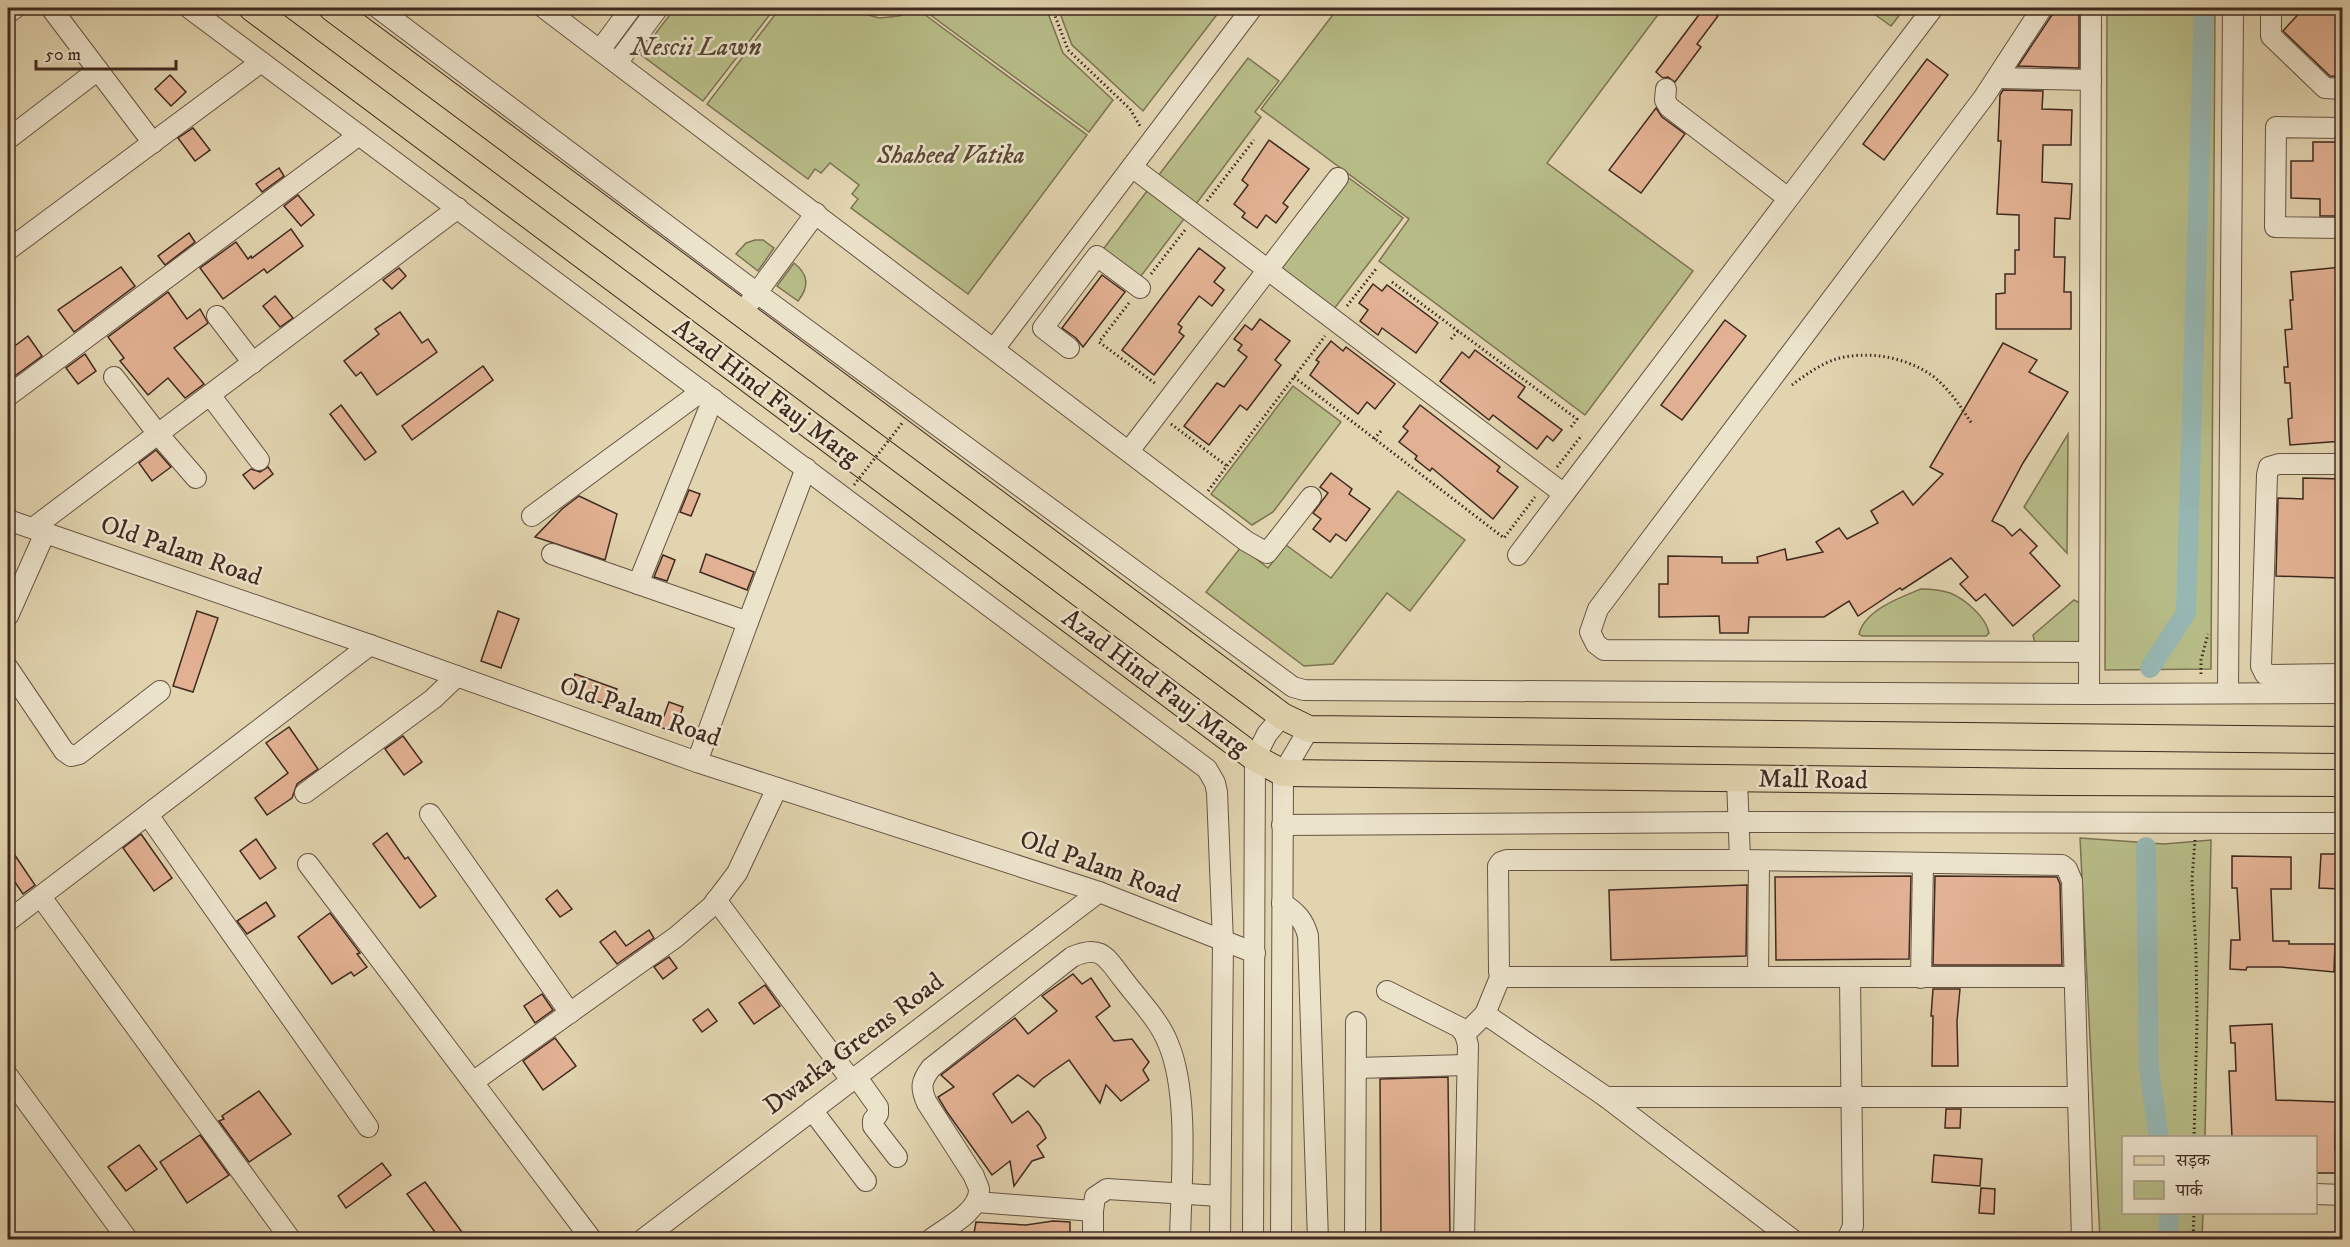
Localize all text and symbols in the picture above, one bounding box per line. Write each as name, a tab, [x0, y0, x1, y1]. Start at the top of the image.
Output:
park label: Nescii Lawn	[629, 31, 761, 64]
scale bar	[36, 33, 176, 71]
text: 50 m	[45, 44, 81, 66]
park label: Shaheed Vatika	[876, 139, 1025, 172]
street label: Azad Hind Fauj Marg	[666, 312, 866, 474]
street label: Old Palam Road	[96, 508, 266, 594]
street label: Azad Hind Fauj Marg	[1055, 602, 1255, 764]
street label: Old Palam Road	[555, 669, 725, 755]
street label: Mall Road	[1758, 763, 1868, 797]
street label: Old Palam Road	[1015, 823, 1185, 911]
street label: Dwarka Greens Road	[757, 965, 951, 1123]
legend	[2122, 1136, 2317, 1214]
text: सड़क	[2175, 1150, 2211, 1172]
text: पार्क	[2175, 1180, 2204, 1202]

